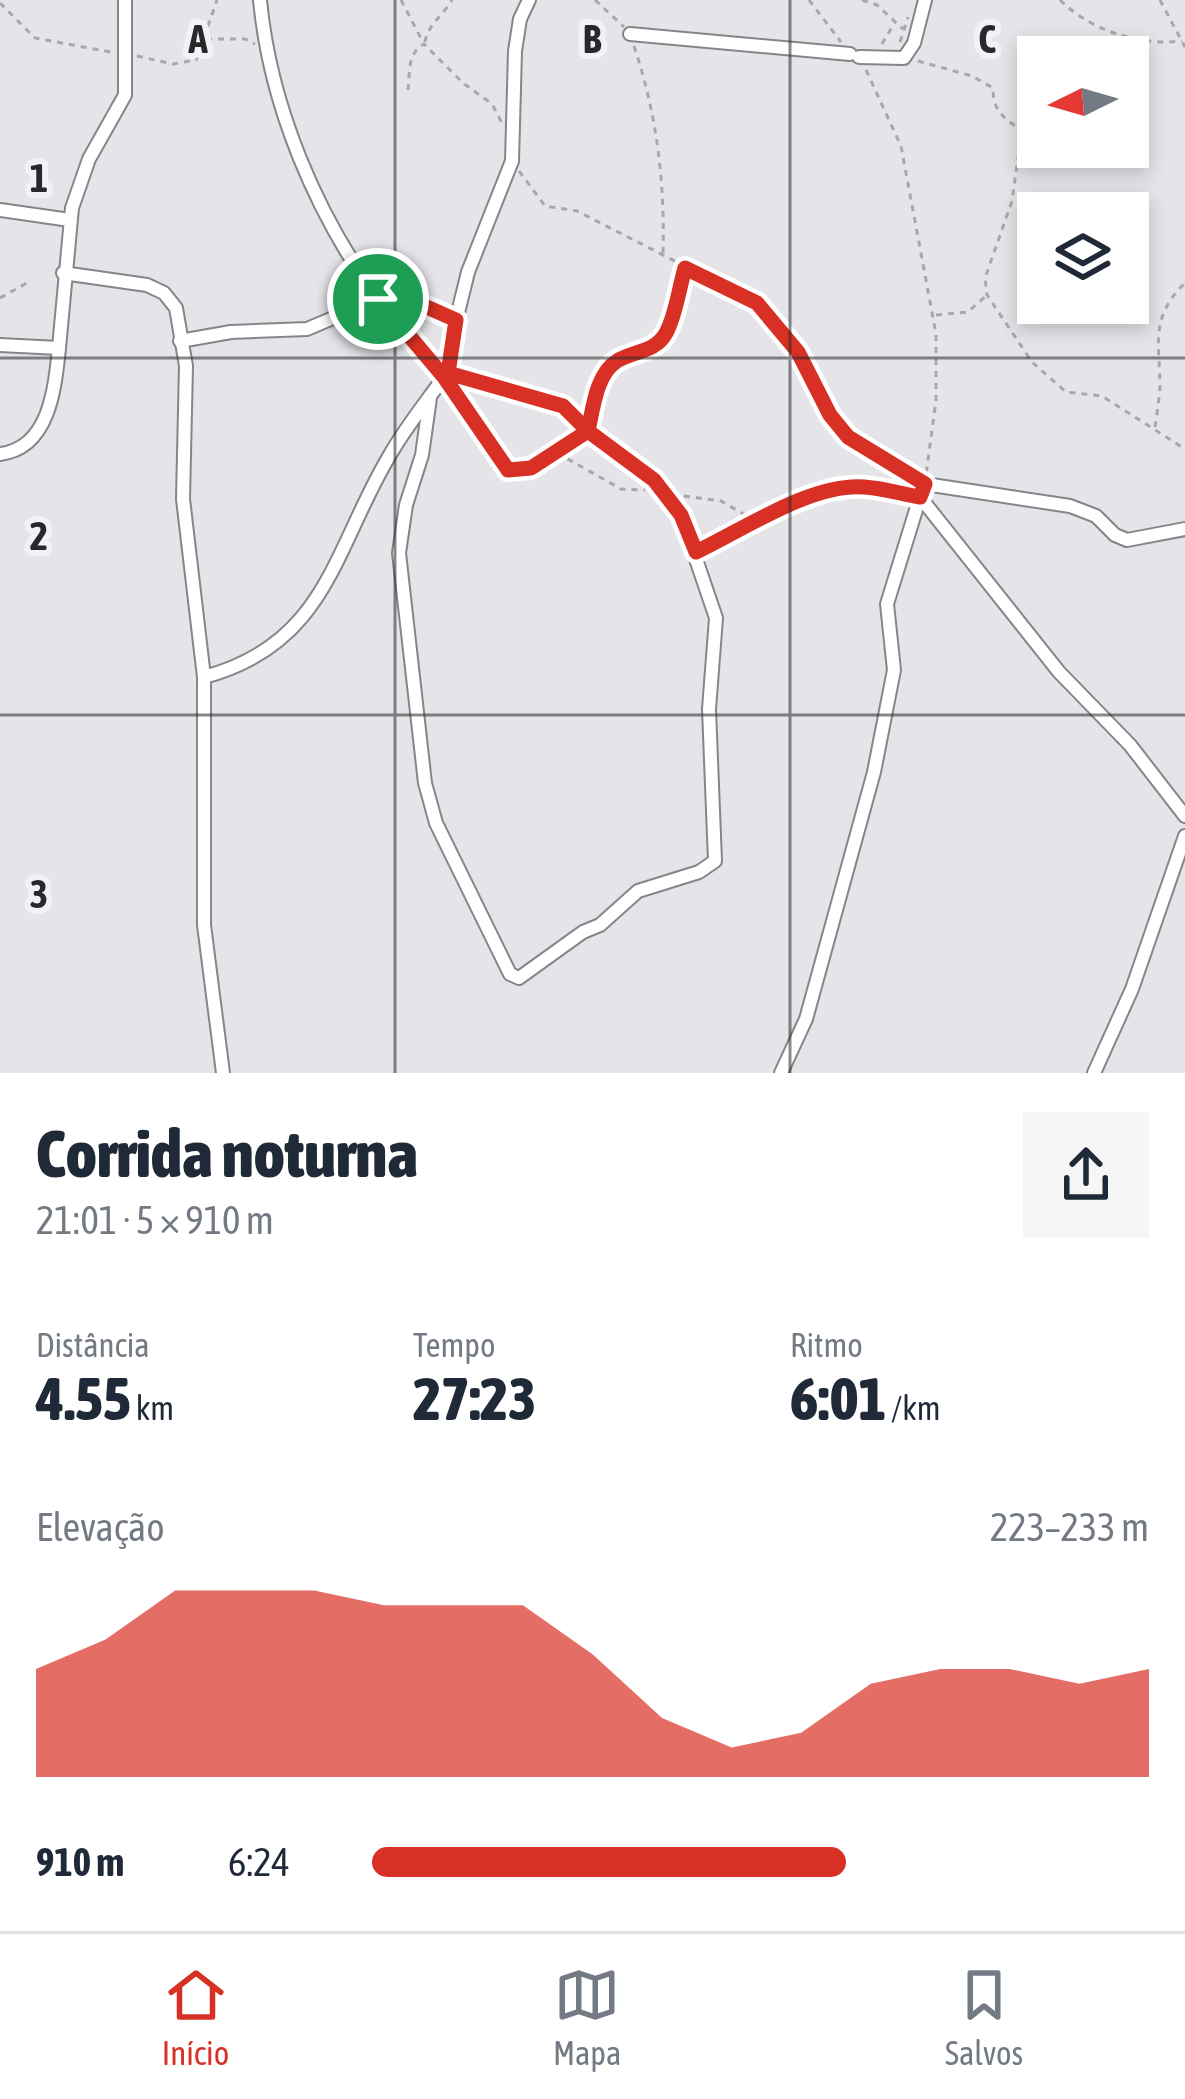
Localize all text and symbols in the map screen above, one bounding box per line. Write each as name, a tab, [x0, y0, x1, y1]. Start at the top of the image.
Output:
text: A	[187, 17, 208, 61]
text: B	[583, 17, 602, 61]
text: C	[978, 17, 996, 61]
north arrow	[1017, 36, 1149, 168]
map controls	[1017, 36, 1149, 324]
text: 1	[30, 156, 48, 200]
button: layers	[1017, 192, 1149, 324]
pin	[327, 248, 429, 350]
icon: arrive	[345, 266, 411, 332]
text: 2	[30, 514, 48, 558]
text: 3	[30, 872, 48, 916]
button: share	[1023, 1112, 1149, 1238]
text: Corrida noturna	[36, 1115, 418, 1191]
text: 21:01 · 5 × 910 m	[36, 1198, 274, 1242]
text: Distância	[36, 1326, 150, 1364]
text: Tempo	[413, 1326, 495, 1364]
text: Ritmo	[790, 1326, 863, 1364]
text: 4.55	[36, 1364, 131, 1433]
text: 27:23	[413, 1364, 536, 1433]
text: 6:01	[790, 1364, 886, 1433]
text: km	[131, 1389, 174, 1427]
text: /km	[886, 1389, 940, 1427]
text: Elevação	[36, 1505, 165, 1549]
text: 223–233 m	[990, 1505, 1149, 1549]
text: 910 m	[36, 1840, 124, 1884]
text: 6:24	[228, 1840, 290, 1884]
tab: Início	[162, 1962, 229, 2072]
tab: Mapa	[553, 1962, 621, 2072]
tab: Salvos	[945, 1962, 1023, 2072]

